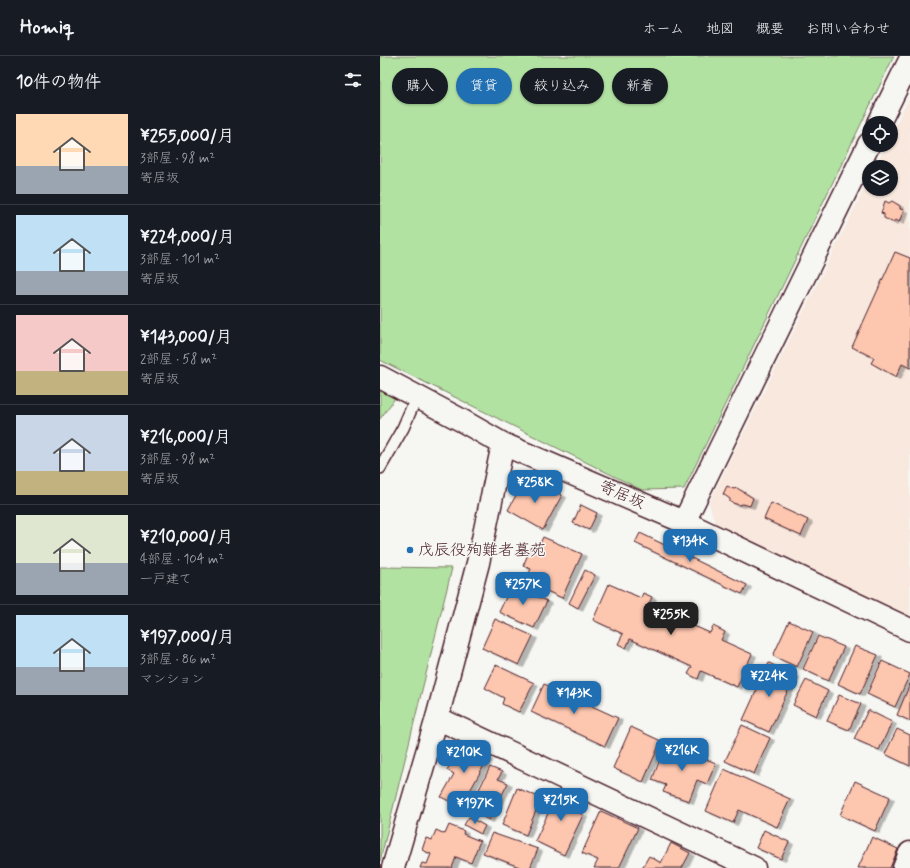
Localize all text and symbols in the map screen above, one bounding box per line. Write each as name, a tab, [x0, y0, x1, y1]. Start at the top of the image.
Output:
text: Homiq	[20, 15, 74, 40]
text: ホーム	[643, 20, 684, 38]
text: 地図	[706, 20, 734, 38]
text: 概要	[756, 20, 784, 38]
text: お問い合わせ	[806, 20, 890, 38]
chip: 購入	[392, 68, 448, 104]
chip: 賃貸	[456, 68, 512, 104]
chip: 絞り込み	[520, 68, 604, 104]
chip: 新着	[612, 68, 668, 104]
icon: filters	[342, 69, 364, 91]
text: 10件の物件	[16, 71, 101, 93]
map controls	[862, 116, 898, 196]
button: locate	[862, 116, 898, 152]
text: ¥255,000/月	[140, 125, 234, 147]
icon: home	[48, 130, 96, 178]
text: 3部屋 · 98 m²	[140, 150, 215, 167]
button: layers	[862, 160, 898, 196]
text: 寄居坂	[140, 170, 179, 187]
text: ¥224,000/月	[140, 226, 235, 248]
icon: home	[48, 231, 96, 279]
text: 3部屋 · 101 m²	[140, 251, 220, 268]
text: 寄居坂	[140, 271, 179, 288]
text: ¥143,000/月	[140, 326, 232, 348]
icon: home	[48, 331, 96, 379]
text: 2部屋 · 58 m²	[140, 351, 217, 368]
text: 寄居坂	[140, 371, 179, 388]
text: ¥216,000/月	[140, 426, 231, 448]
icon: home	[48, 431, 96, 479]
text: 3部屋 · 98 m²	[140, 451, 215, 468]
pin: ¥258K	[507, 470, 563, 504]
text: 寄居坂	[140, 471, 179, 488]
text: ¥258K	[517, 474, 554, 491]
street label: 寄居坂	[596, 476, 648, 514]
text: ¥210,000/月	[140, 526, 233, 548]
pin: ¥134K	[662, 529, 718, 563]
icon: home	[48, 531, 96, 579]
text: ¥134K	[672, 533, 708, 550]
place label: 戊辰役殉難者墓苑	[418, 540, 546, 561]
marker: 戊辰役殉難者墓苑	[405, 545, 415, 555]
text: 4部屋 · 104 m²	[140, 551, 224, 568]
text: 一戸建て	[140, 571, 192, 588]
pin: ¥257K	[495, 572, 551, 606]
text: ¥257K	[504, 576, 542, 593]
pin: ¥255K	[643, 602, 699, 636]
text: ¥255K	[652, 606, 690, 623]
text: ¥197,000/月	[140, 626, 235, 648]
icon: home	[48, 631, 96, 679]
text: 3部屋 · 86 m²	[140, 651, 216, 668]
pin: ¥224K	[741, 664, 797, 698]
text: ¥224K	[750, 668, 788, 685]
text: マンション	[140, 671, 204, 688]
pin: ¥143K	[546, 681, 602, 715]
text: ¥143K	[556, 685, 592, 702]
pin: ¥216K	[654, 738, 710, 772]
pin: ¥210K	[436, 740, 492, 774]
text: ¥216K	[665, 742, 699, 759]
text: ¥210K	[446, 744, 482, 761]
pin: ¥215K	[533, 788, 589, 822]
pin: ¥197K	[447, 791, 503, 825]
text: ¥215K	[543, 792, 579, 809]
text: ¥197K	[456, 795, 494, 812]

